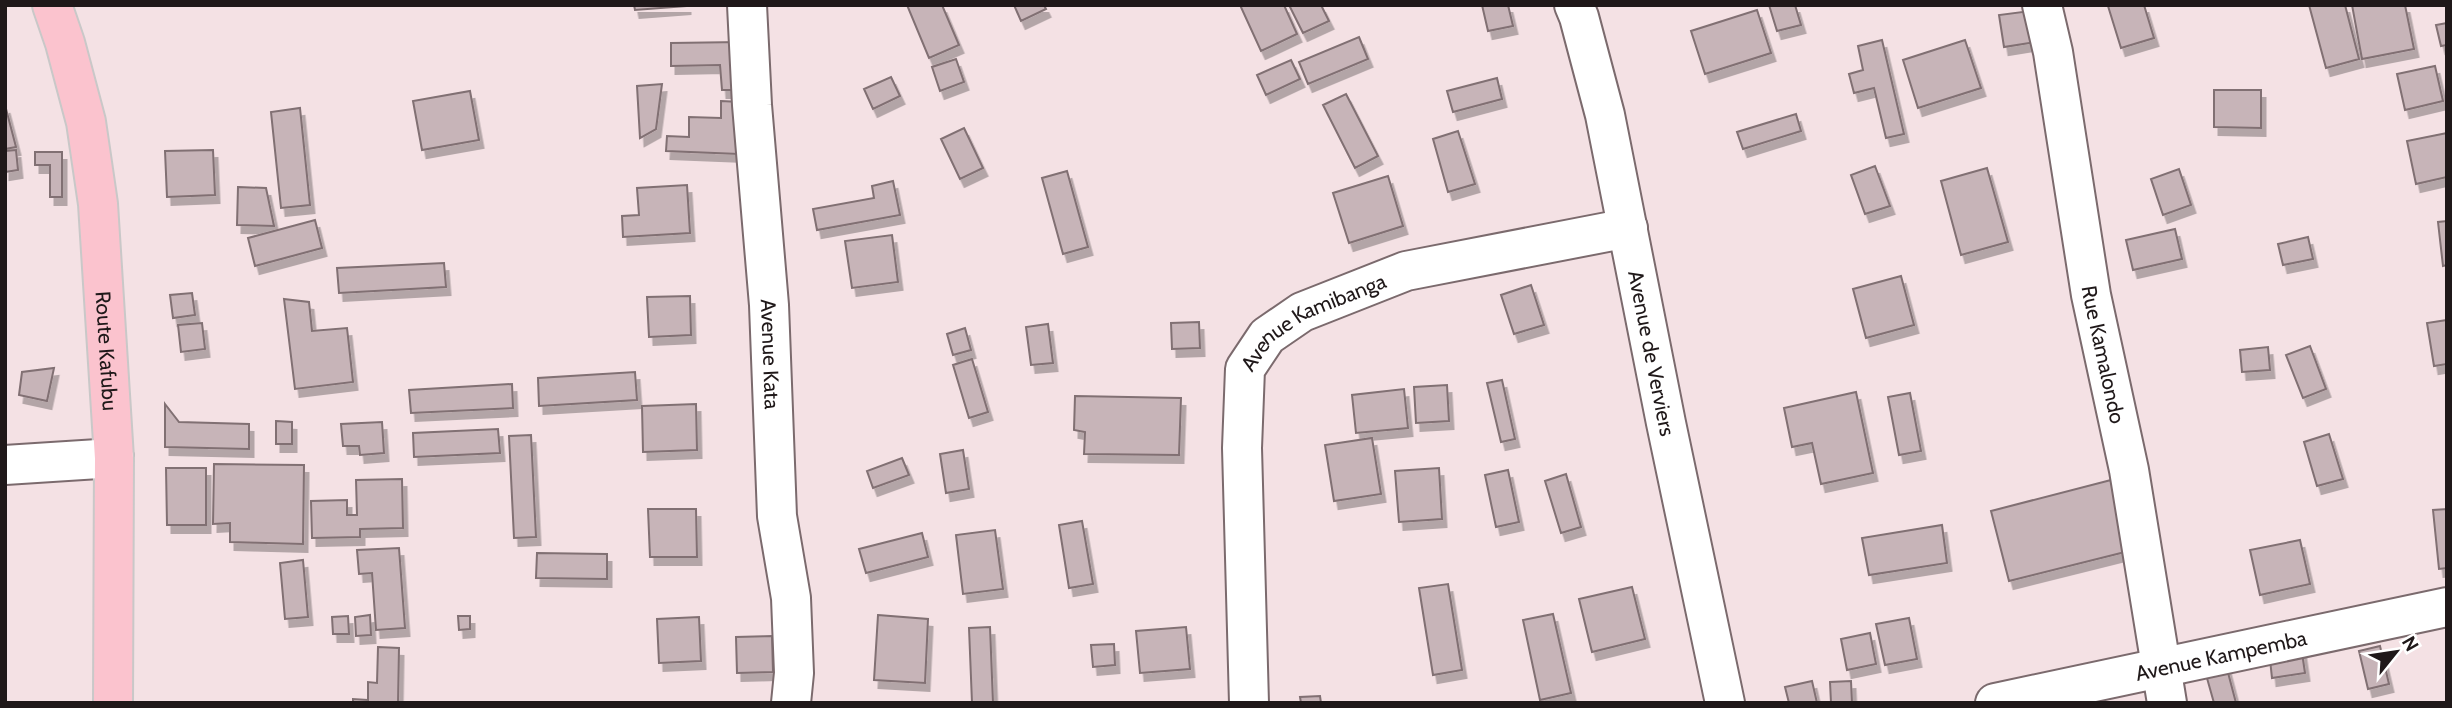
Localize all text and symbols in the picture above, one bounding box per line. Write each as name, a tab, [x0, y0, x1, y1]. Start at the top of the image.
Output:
street label: Avenue Kamibanga	[1235, 268, 1389, 375]
street label: Avenue de Verviers	[1624, 268, 1681, 438]
street label: Rue Kamalondo	[2077, 284, 2131, 426]
street label: Route Kafubu	[91, 290, 123, 412]
street label: Avenue Kata	[756, 299, 785, 410]
north arrow	[2361, 617, 2431, 687]
street label: Avenue Kampemba	[2133, 625, 2309, 685]
text: N	[2397, 632, 2424, 655]

